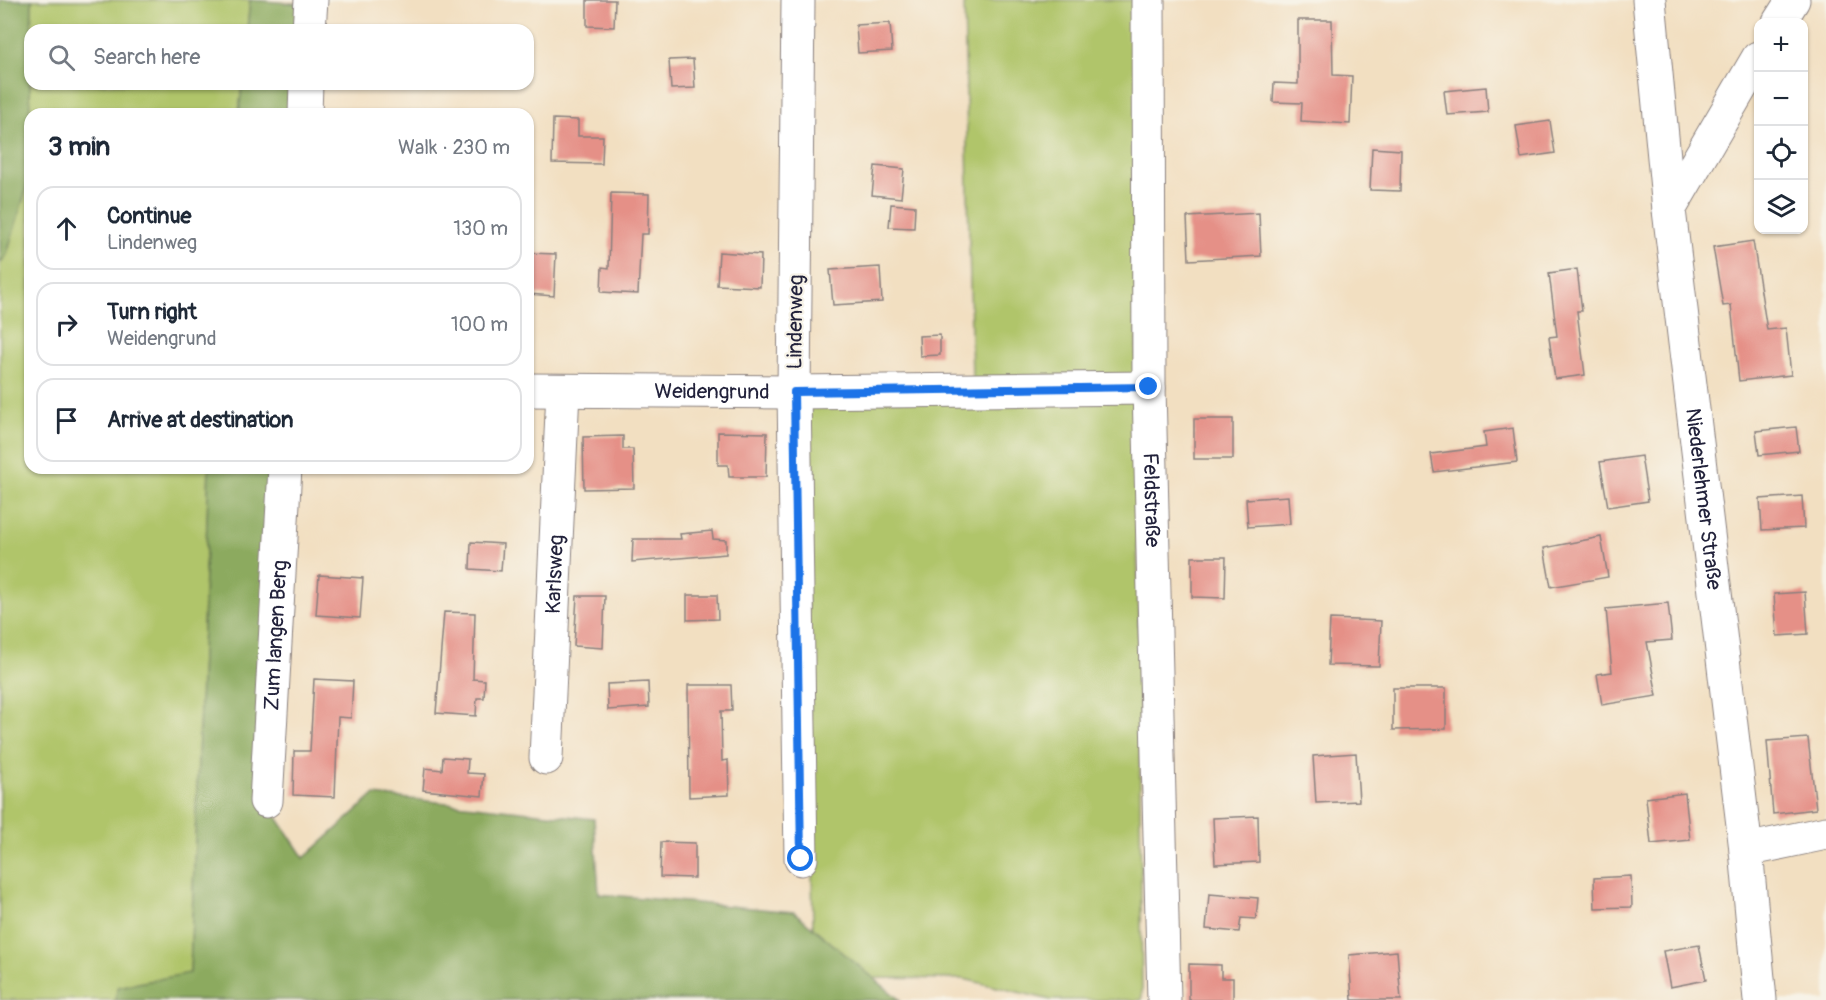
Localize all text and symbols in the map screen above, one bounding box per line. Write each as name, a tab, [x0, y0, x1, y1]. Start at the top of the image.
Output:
map controls	[1754, 18, 1808, 234]
button: +	[1754, 18, 1808, 72]
search box	[24, 24, 534, 90]
icon: search	[45, 41, 78, 74]
text: Search here	[93, 43, 200, 71]
button: −	[1754, 72, 1808, 126]
button: locate	[1754, 126, 1808, 180]
text: 3 min	[48, 131, 110, 163]
text: Walk · 230 m	[398, 135, 510, 160]
button: layers	[1754, 180, 1808, 234]
text: Continue	[107, 202, 191, 230]
icon: ahead	[50, 212, 83, 245]
text: 130 m	[453, 216, 508, 241]
text: Lindenweg	[107, 230, 197, 255]
street label: Lindenweg	[781, 274, 810, 370]
text: Turn right	[107, 298, 197, 326]
icon: right	[50, 308, 83, 341]
text: 100 m	[451, 312, 508, 337]
text: Weidengrund	[107, 326, 217, 351]
route end	[1135, 373, 1161, 399]
street label: Weidengrund	[654, 378, 770, 406]
icon: arrive	[50, 404, 83, 437]
text: Arrive at destination	[107, 406, 293, 434]
street label: Niederlehmer Straße	[1679, 407, 1728, 592]
street label: Feldstraße	[1137, 452, 1166, 548]
street label: Karlsweg	[540, 534, 570, 615]
street label: Zum langen Berg	[258, 559, 294, 711]
route start	[787, 845, 813, 871]

